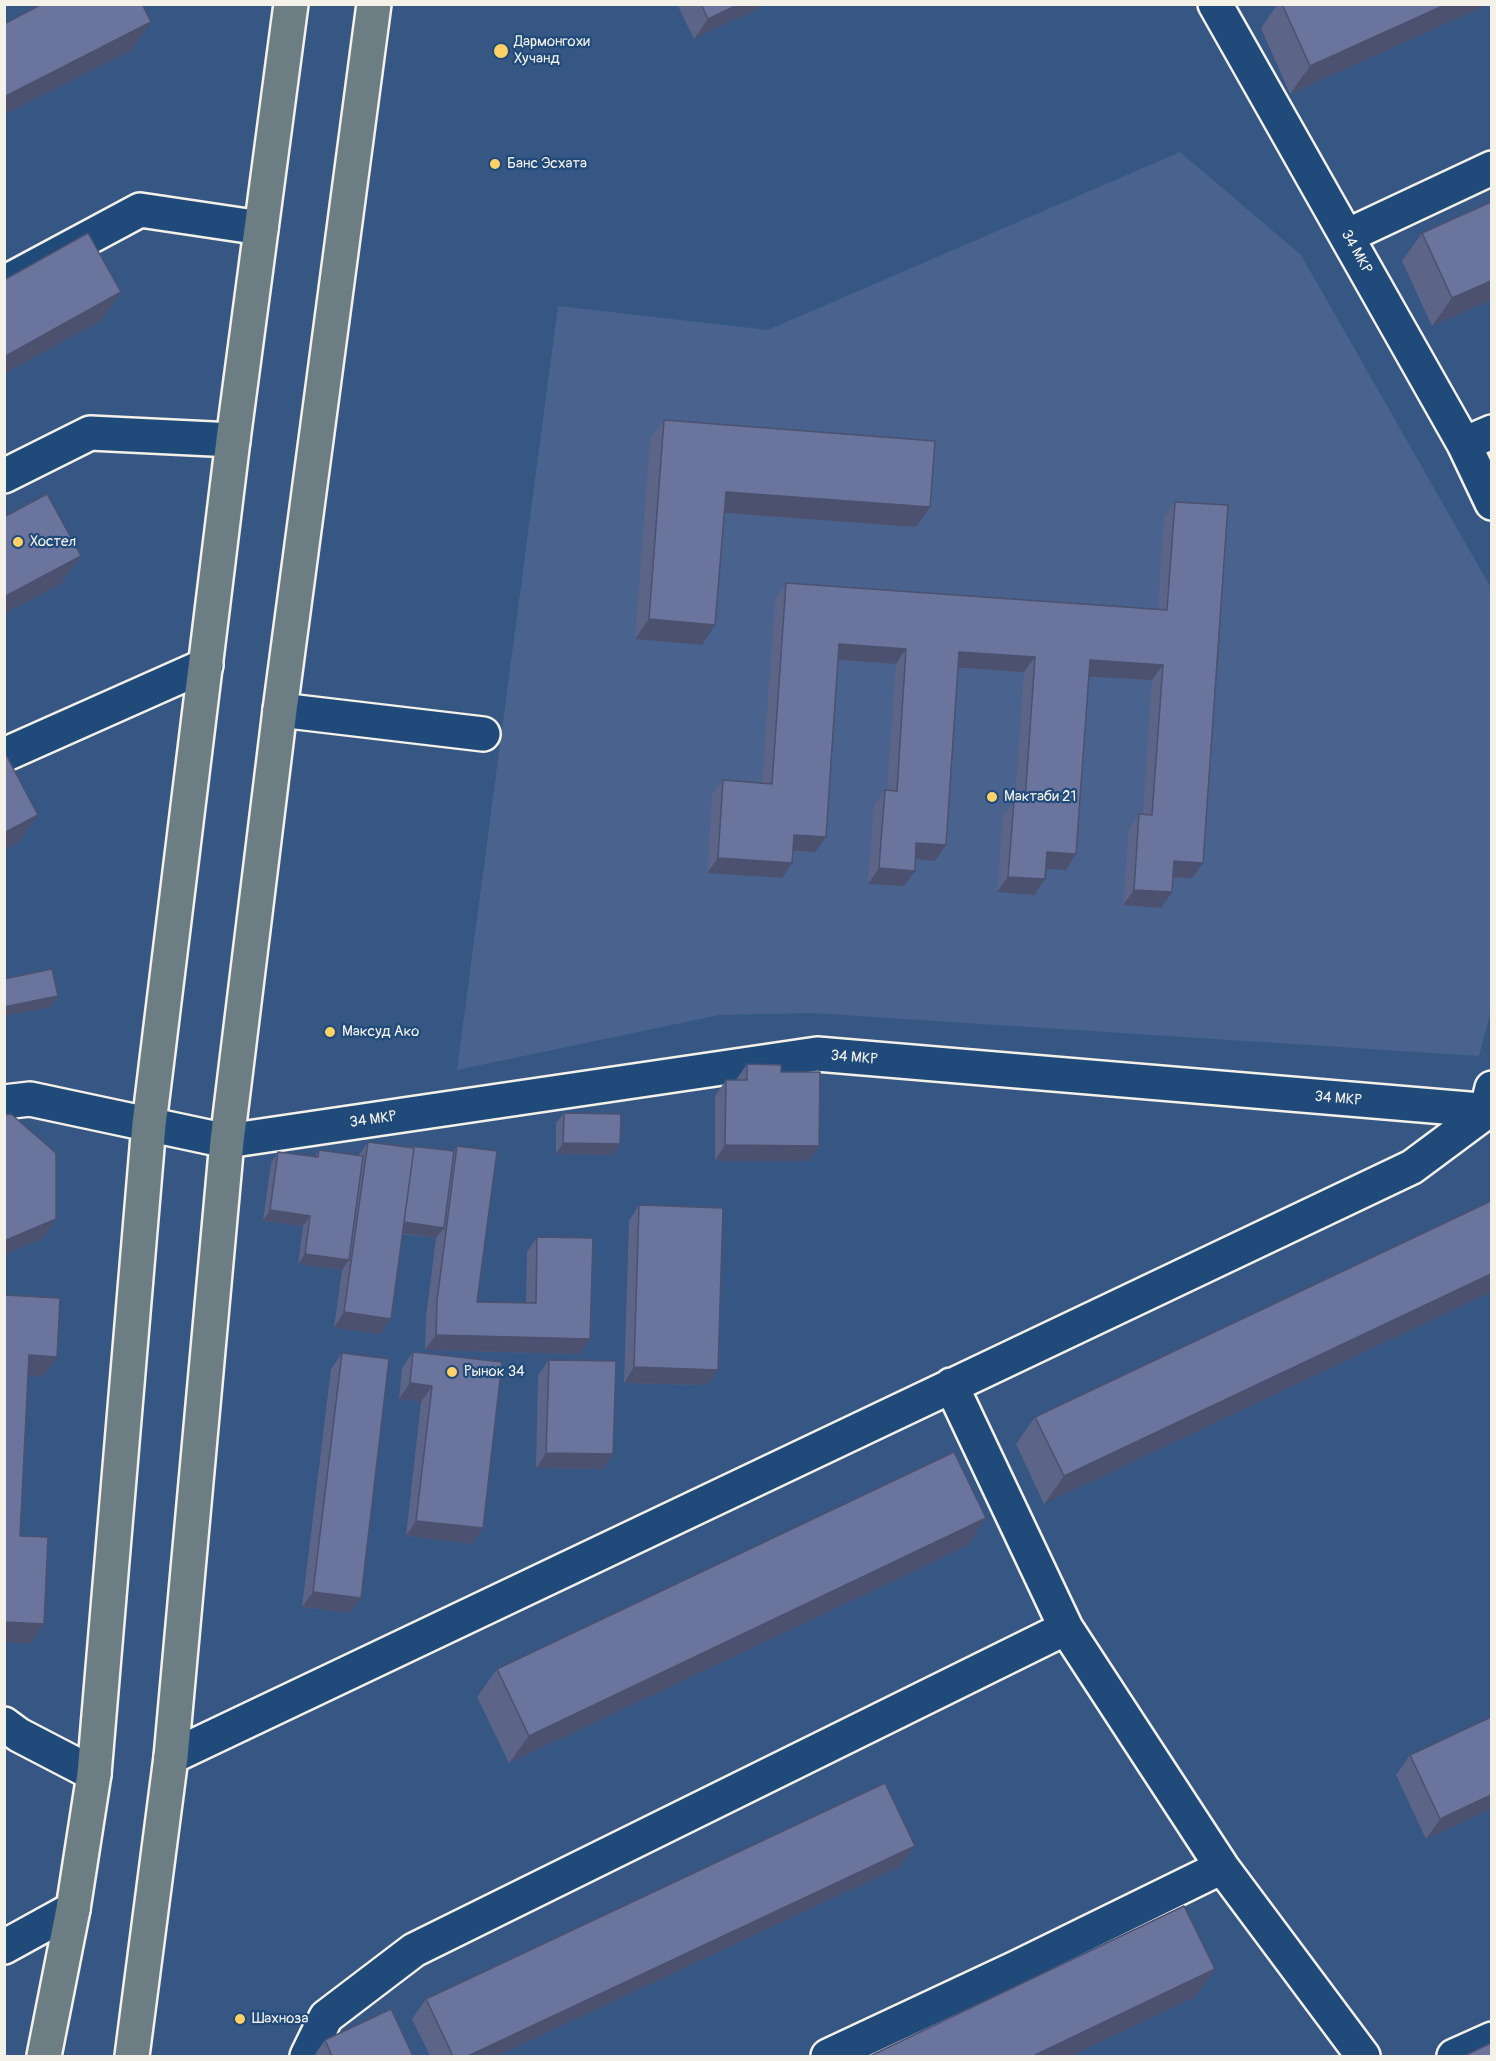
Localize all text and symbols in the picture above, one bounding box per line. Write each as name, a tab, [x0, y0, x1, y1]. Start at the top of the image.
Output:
place label: Дармонгохи Хучанд	[514, 33, 590, 68]
marker: Дармонгохи Хучанд	[492, 42, 510, 60]
place label: Банс Эсхата	[507, 155, 587, 173]
marker: Банс Эсхата	[488, 157, 502, 171]
street label: 34 МКР	[1337, 227, 1375, 277]
place label: Хостел	[30, 533, 76, 551]
marker: Хостел	[11, 535, 25, 549]
place label: Мактаби 21	[1004, 788, 1076, 806]
marker: Мактаби 21	[985, 790, 999, 804]
place label: Максуд Ако	[342, 1023, 419, 1041]
marker: Максуд Ако	[323, 1025, 337, 1039]
street label: 34 МКР	[830, 1047, 878, 1069]
street label: 34 МКР	[1314, 1088, 1362, 1110]
street label: 34 МКР	[348, 1108, 398, 1132]
place label: Рынок 34	[464, 1363, 525, 1381]
marker: Рынок 34	[445, 1365, 459, 1379]
place label: Шахноза	[252, 2010, 308, 2028]
marker: Шахноза	[233, 2012, 247, 2026]

